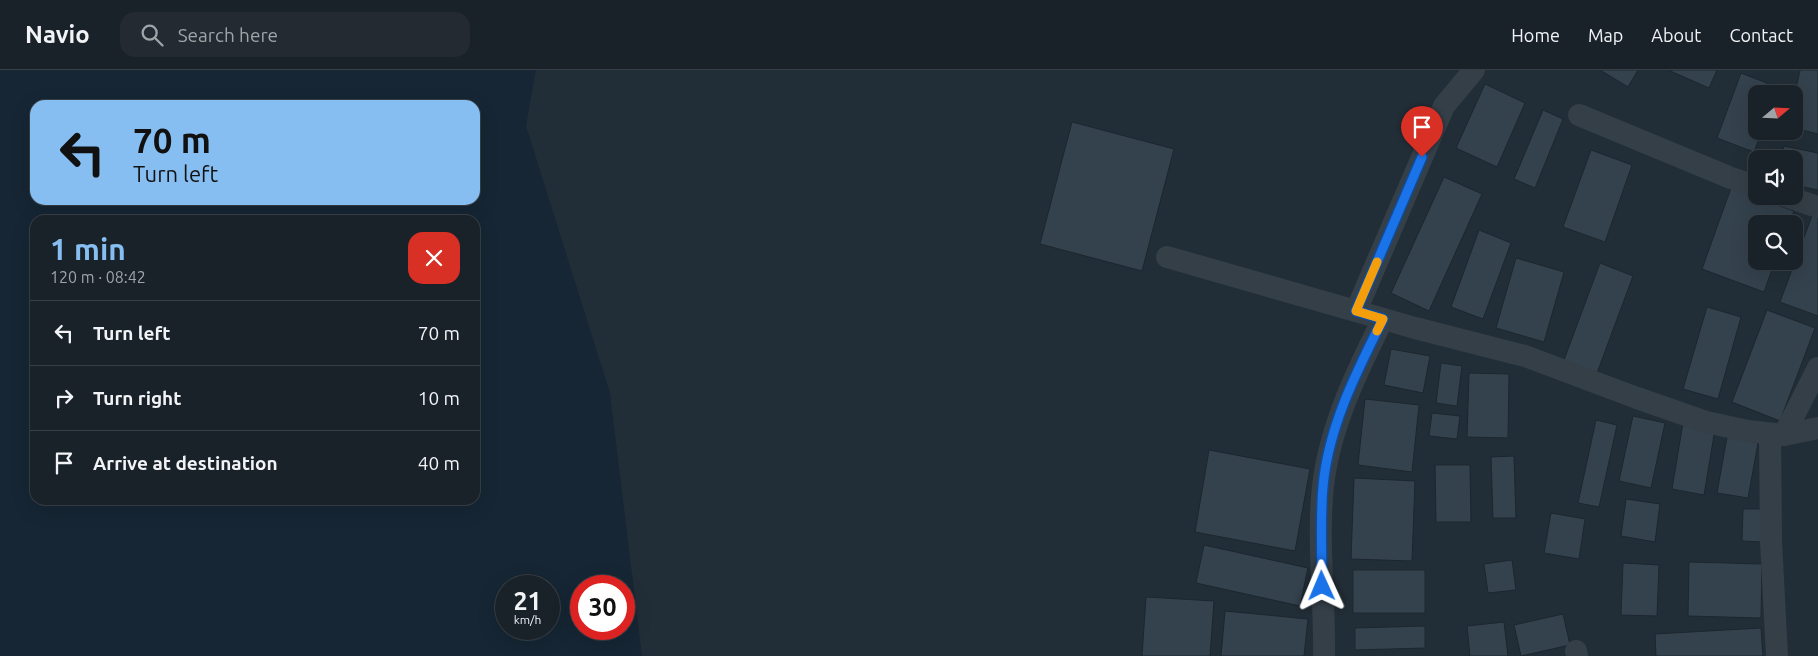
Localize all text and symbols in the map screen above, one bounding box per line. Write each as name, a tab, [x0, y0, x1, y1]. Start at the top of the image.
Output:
search box	[120, 12, 470, 57]
text: Navio	[25, 21, 90, 48]
icon: search	[138, 21, 166, 49]
text: Search here	[178, 24, 278, 46]
text: Home	[1511, 25, 1560, 45]
text: Map	[1588, 25, 1623, 45]
text: About	[1651, 25, 1701, 45]
text: Contact	[1729, 25, 1793, 45]
north arrow	[1748, 85, 1802, 140]
map controls	[1748, 85, 1803, 270]
pin	[1401, 106, 1443, 157]
icon: arrive	[1408, 113, 1436, 141]
icon: left	[50, 120, 115, 185]
text: 70 m	[133, 120, 211, 160]
button: sound	[1748, 150, 1803, 205]
text: Turn left	[133, 161, 218, 186]
button: search	[1748, 215, 1803, 270]
text: 1 min	[50, 232, 126, 266]
button: close	[408, 232, 460, 284]
text: 120 m · 08:42	[50, 268, 146, 286]
icon: left	[50, 319, 78, 347]
text: Turn left	[93, 322, 171, 344]
text: 70 m	[418, 322, 460, 344]
icon: right	[50, 384, 78, 412]
text: Turn right	[93, 387, 181, 409]
text: 10 m	[418, 387, 460, 409]
icon: arrive	[50, 449, 78, 477]
text: Arrive at destination	[93, 452, 278, 474]
text: 40 m	[418, 452, 460, 474]
position arrow	[1295, 559, 1347, 611]
speed limit sign: 30	[570, 575, 635, 640]
text: 21	[513, 587, 542, 615]
text: km/h	[514, 613, 541, 626]

